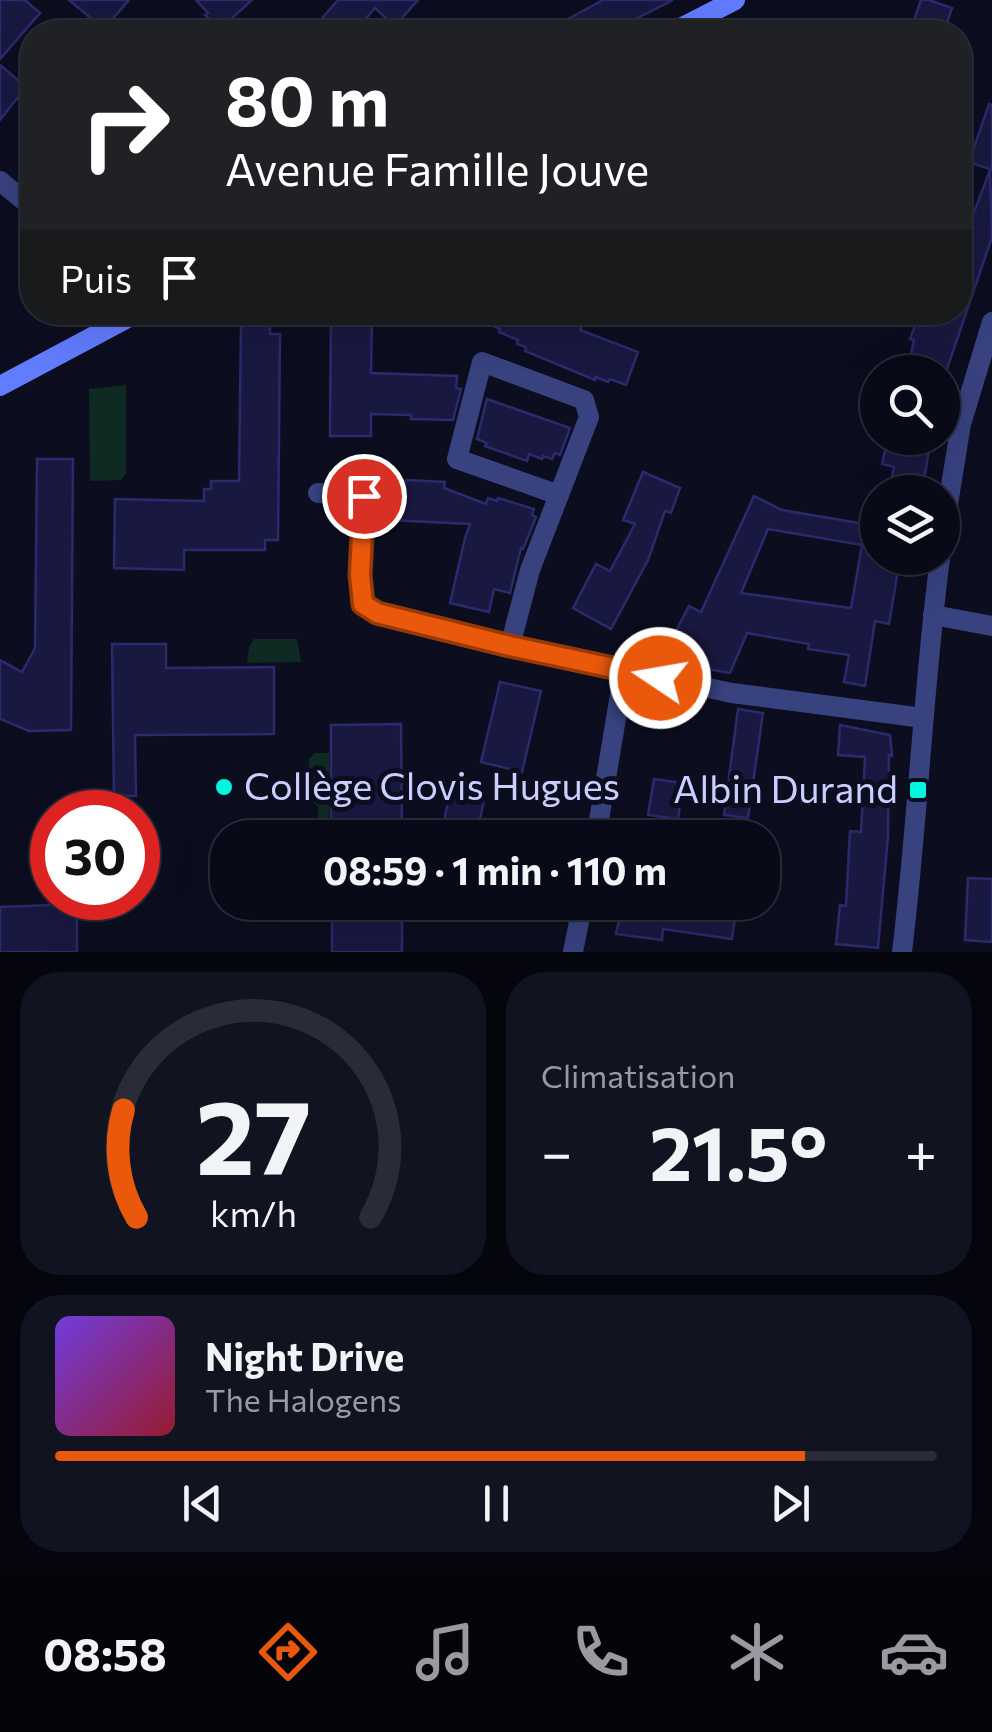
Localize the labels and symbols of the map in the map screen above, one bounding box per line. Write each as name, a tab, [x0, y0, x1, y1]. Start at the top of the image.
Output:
pin	[322, 454, 407, 539]
position arrow	[608, 626, 712, 730]
place label: Collège Clovis Hugues	[244, 761, 620, 808]
place label: Albin Durand	[673, 764, 898, 811]
marker: Collège Clovis Hugues	[213, 776, 235, 798]
marker: Albin Durand	[907, 779, 929, 801]
speed limit sign: 30	[30, 790, 160, 920]

